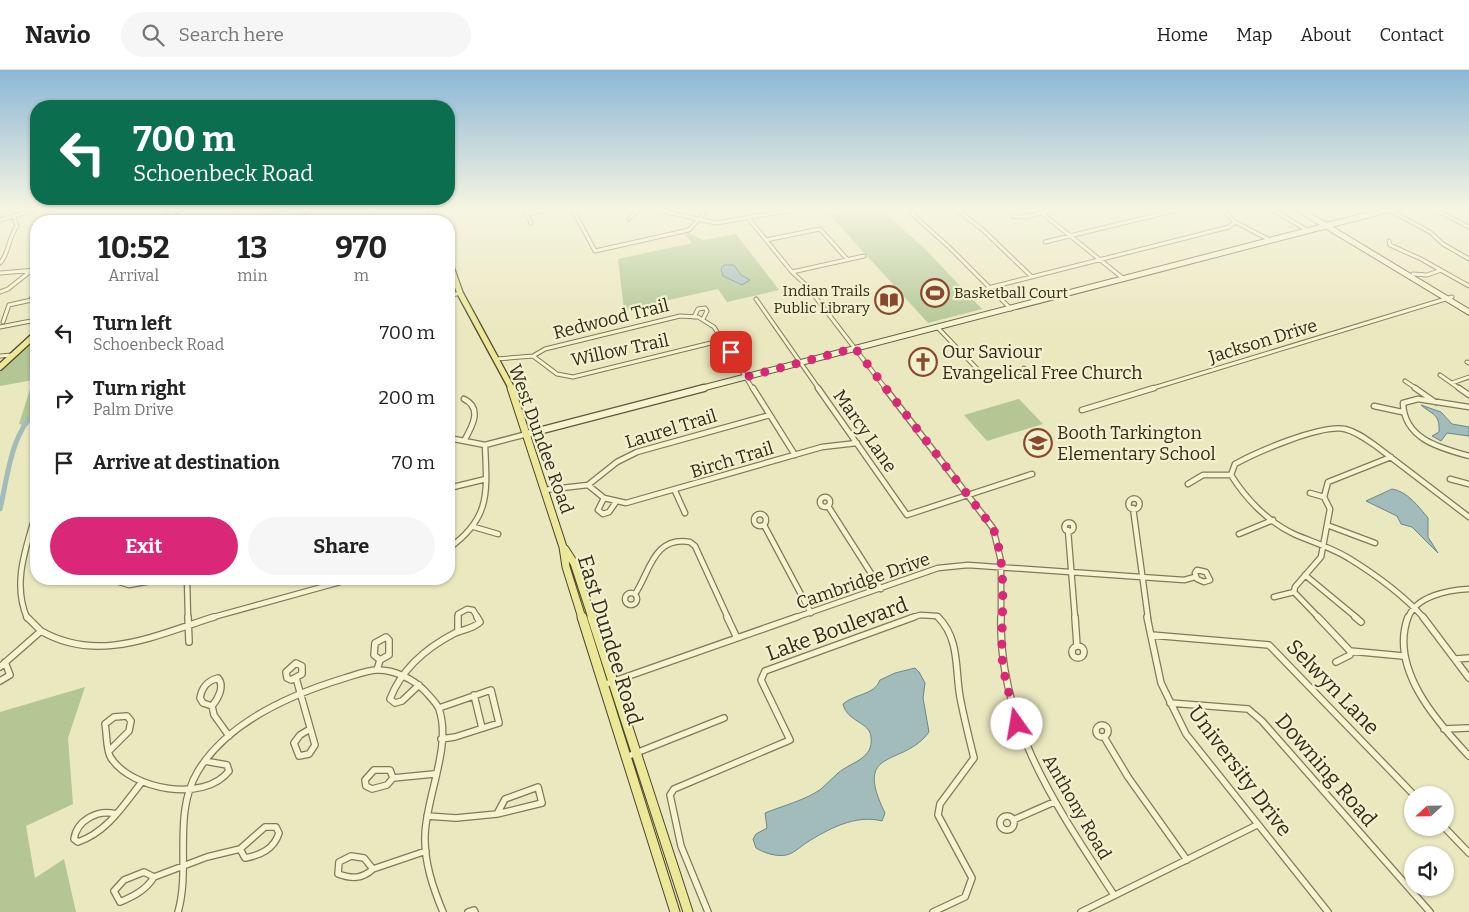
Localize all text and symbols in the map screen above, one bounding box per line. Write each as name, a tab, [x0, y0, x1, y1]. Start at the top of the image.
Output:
search box	[121, 12, 471, 57]
text: Navio	[25, 21, 91, 49]
icon: search	[139, 21, 167, 49]
text: Search here	[179, 23, 284, 46]
text: Home	[1157, 24, 1208, 46]
text: Map	[1236, 24, 1272, 46]
text: About	[1300, 24, 1351, 46]
text: Contact	[1379, 24, 1444, 46]
text: 700 m	[133, 118, 235, 160]
icon: left	[50, 120, 115, 185]
text: Schoenbeck Road	[133, 160, 313, 187]
text: 10:52	[98, 230, 170, 266]
text: 13	[237, 230, 268, 266]
text: 970	[335, 230, 387, 266]
text: Arrival	[108, 266, 159, 285]
text: min	[237, 266, 268, 285]
text: m	[354, 266, 369, 285]
sports icon: Basketball Court	[920, 278, 950, 308]
place label: Indian Trails Public Library	[773, 282, 870, 317]
place label: Basketball Court	[954, 284, 1069, 302]
library icon: Indian Trails Public Library	[874, 285, 904, 315]
street label: Redwood Trail	[551, 294, 671, 344]
text: Turn left	[93, 312, 172, 335]
street label: Jackson Drive	[1205, 314, 1320, 368]
icon: left	[50, 319, 78, 347]
text: 700 m	[380, 321, 435, 344]
street label: Willow Trail	[569, 329, 671, 371]
pin	[710, 331, 752, 373]
text: Schoenbeck Road	[93, 335, 224, 354]
icon: arrive	[717, 338, 745, 366]
place label: Our Saviour Evangelical Free Church	[942, 341, 1142, 384]
church icon: Our Saviour Evangelical Free Church	[908, 347, 938, 377]
street label: West Dundee Road	[504, 361, 578, 517]
text: Turn right	[93, 377, 186, 400]
icon: right	[50, 384, 78, 412]
street label: Marcy Lane	[828, 385, 902, 477]
text: 200 m	[378, 386, 435, 409]
text: Palm Drive	[93, 400, 173, 419]
street label: Laurel Trail	[622, 405, 720, 453]
place label: Booth Tarkington Elementary School	[1057, 422, 1216, 465]
school or university icon: Booth Tarkington Elementary School	[1023, 428, 1053, 458]
street label: Birch Trail	[688, 437, 776, 483]
icon: arrive	[50, 449, 78, 477]
text: Arrive at destination	[93, 451, 280, 474]
text: 70 m	[392, 451, 435, 474]
button: Exit	[50, 517, 238, 575]
button: Share	[248, 517, 435, 575]
street label: Cambridge Drive	[793, 548, 933, 614]
street label: East Dundee Road	[572, 552, 648, 728]
street label: Lake Boulevard	[763, 591, 911, 667]
street label: Selwyn Lane	[1281, 634, 1385, 740]
position arrow	[990, 697, 1042, 749]
street label: University Drive	[1182, 701, 1298, 841]
street label: Downing Road	[1270, 708, 1382, 832]
street label: Anthony Road	[1038, 750, 1116, 864]
north arrow	[1404, 786, 1454, 836]
map controls	[1404, 786, 1454, 896]
button: sound	[1404, 846, 1454, 896]

